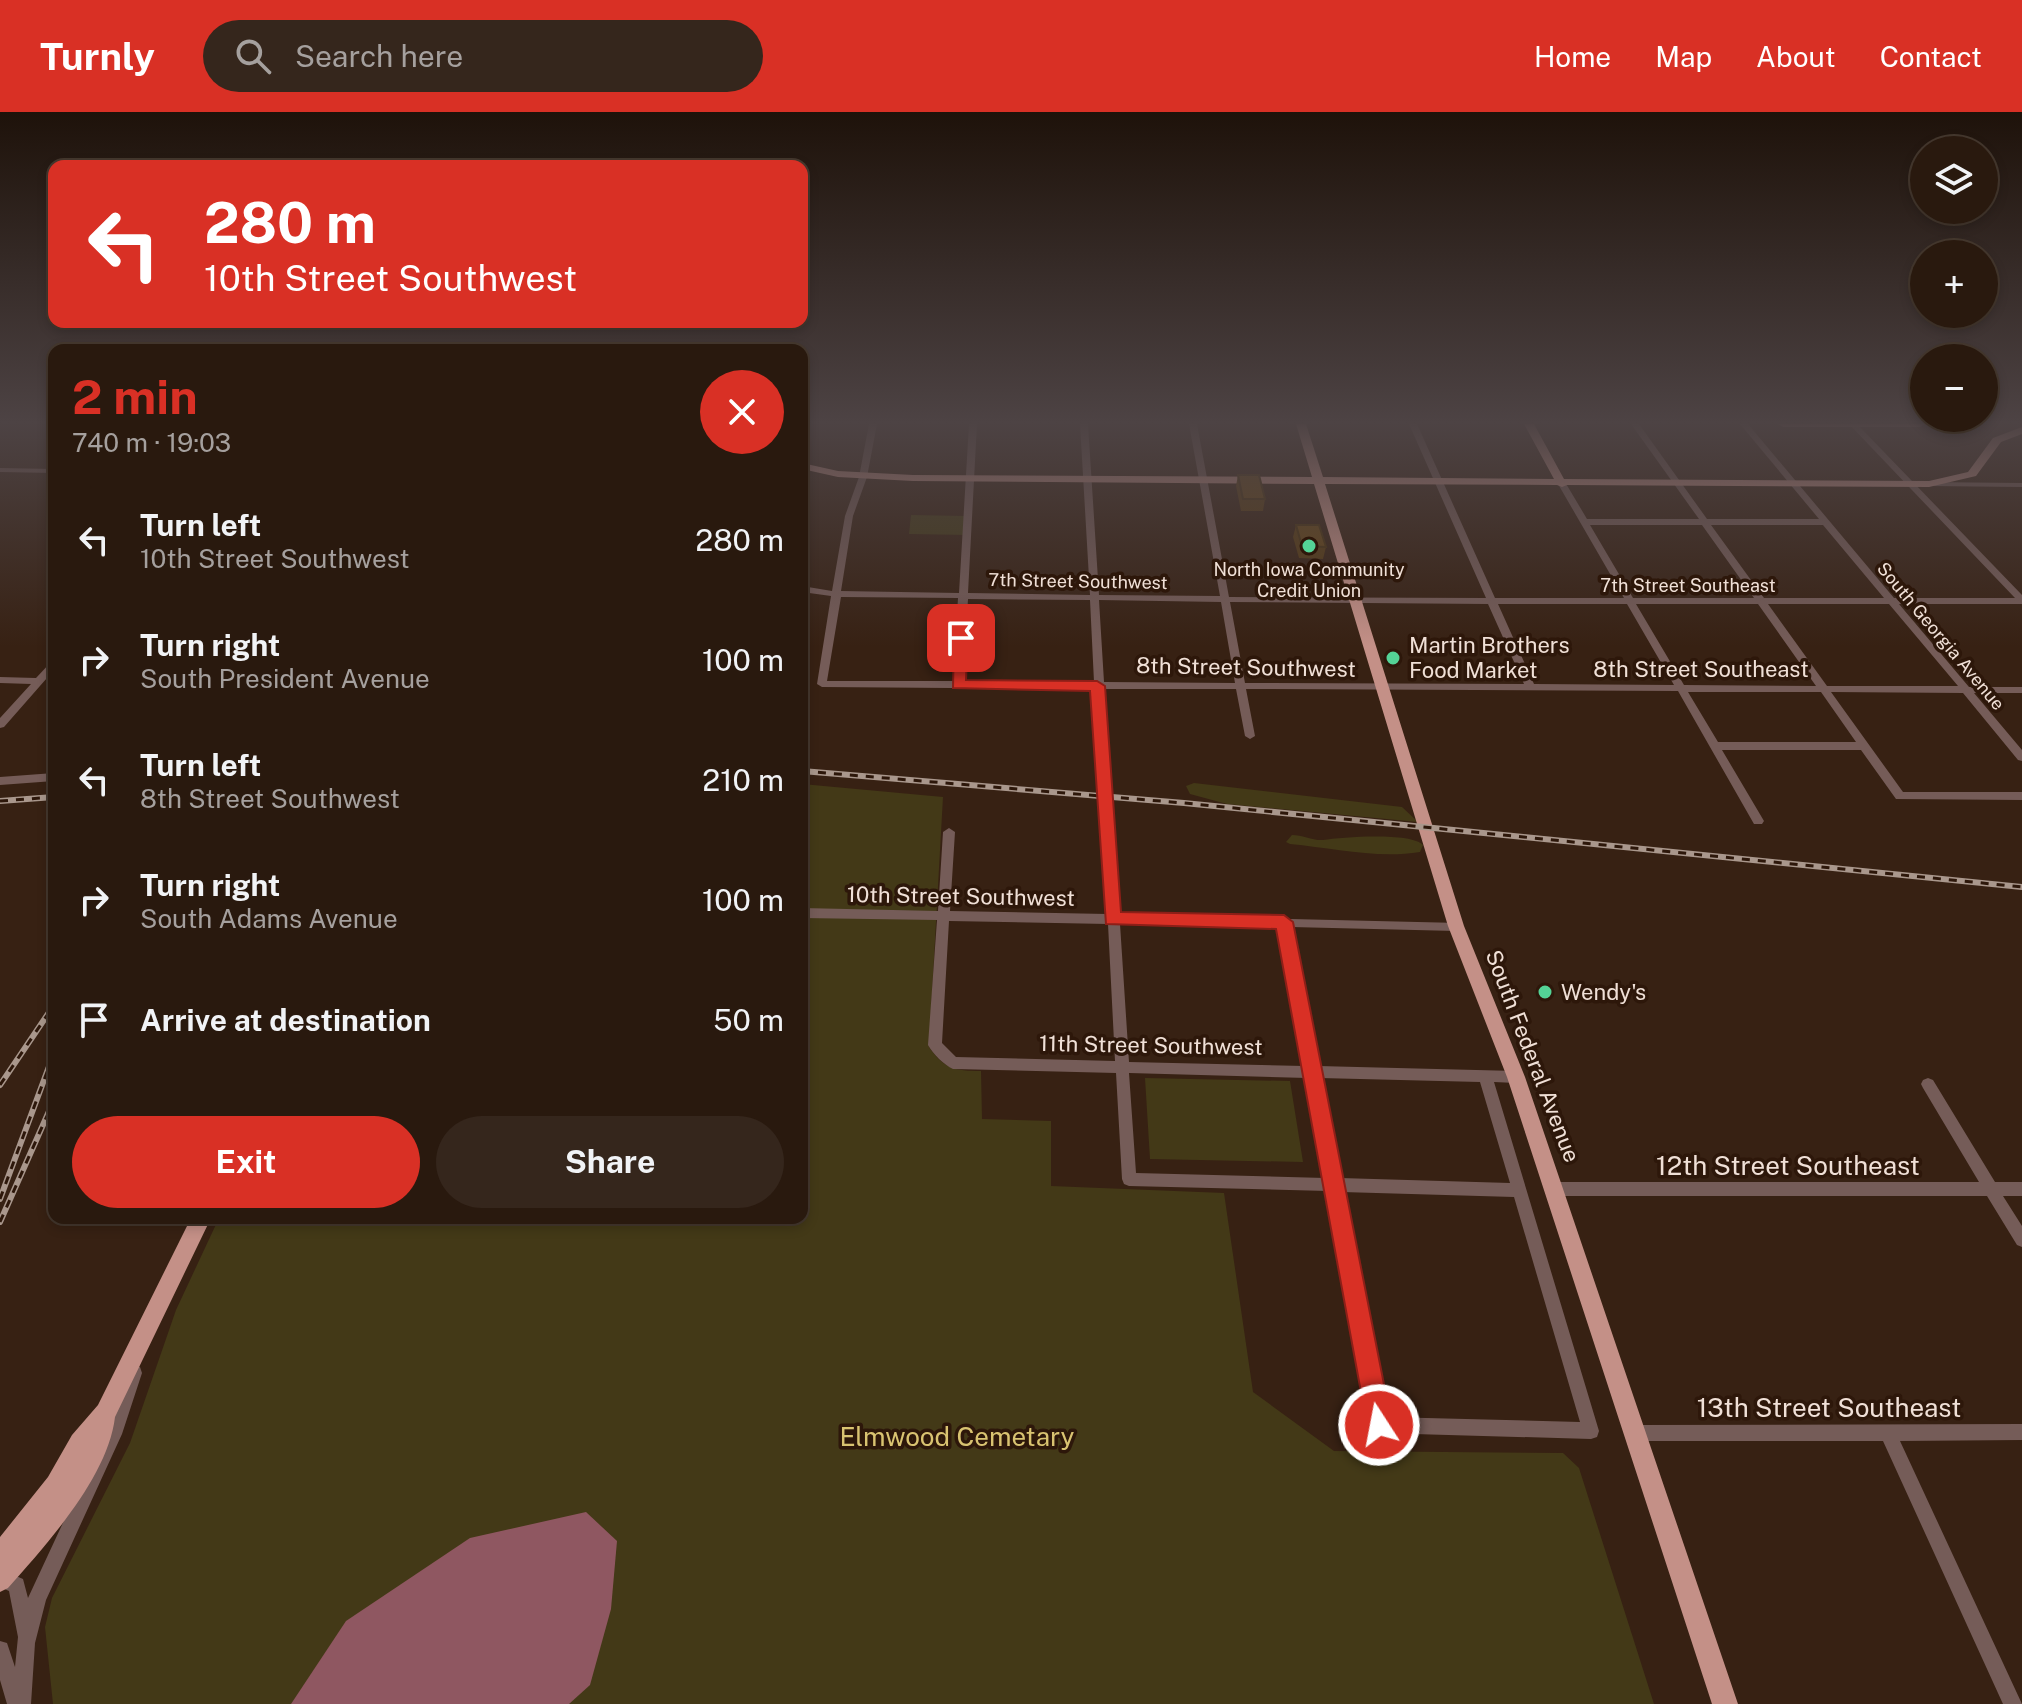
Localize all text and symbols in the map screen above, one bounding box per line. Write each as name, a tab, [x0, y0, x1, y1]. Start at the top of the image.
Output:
search box	[203, 20, 763, 92]
text: Turnly	[40, 34, 155, 79]
icon: search	[231, 34, 275, 78]
text: Search here	[295, 38, 463, 74]
text: Home	[1534, 40, 1611, 73]
text: Map	[1655, 40, 1712, 73]
text: About	[1756, 40, 1836, 73]
text: Contact	[1880, 40, 1982, 73]
map controls	[1910, 136, 1998, 432]
button: layers	[1910, 136, 1998, 224]
text: 280 m	[204, 190, 376, 256]
icon: left	[72, 192, 176, 296]
button: +	[1910, 240, 1998, 328]
text: 10th Street Southwest	[204, 257, 577, 299]
button: −	[1910, 344, 1998, 432]
text: 2 min	[72, 368, 198, 425]
button: close	[700, 370, 784, 454]
text: 740 m · 19:03	[72, 427, 231, 458]
text: Turn left	[140, 507, 261, 543]
icon: left	[72, 518, 116, 562]
text: 280 m	[695, 522, 784, 558]
marker: North Iowa Community Credit Union	[1300, 537, 1318, 555]
text: 10th Street Southwest	[140, 543, 410, 574]
street label: South Georgia Avenue	[1873, 558, 2009, 714]
place label: North Iowa Community Credit Union	[1213, 559, 1405, 601]
street label: 7th Street Southwest	[988, 569, 1168, 593]
street label: 7th Street Southeast	[1600, 575, 1776, 596]
pin	[927, 604, 995, 672]
icon: arrive	[939, 616, 983, 660]
text: Turn right	[140, 627, 280, 663]
place label: Martin Brothers Food Market	[1409, 632, 1570, 683]
icon: right	[72, 638, 116, 682]
text: 100 m	[702, 642, 784, 678]
marker: Martin Brothers Food Market	[1384, 649, 1402, 667]
street label: 8th Street Southwest	[1136, 652, 1356, 682]
street label: 8th Street Southeast	[1593, 656, 1809, 682]
text: South President Avenue	[140, 663, 430, 694]
text: Turn left	[140, 747, 261, 783]
icon: left	[72, 758, 116, 802]
text: 210 m	[702, 762, 784, 798]
text: 8th Street Southwest	[140, 783, 400, 814]
text: Turn right	[140, 867, 280, 903]
icon: right	[72, 878, 116, 922]
street label: 10th Street Southwest	[847, 881, 1075, 911]
text: 100 m	[702, 882, 784, 918]
text: South Adams Avenue	[140, 903, 398, 934]
street label: South Federal Avenue	[1481, 946, 1585, 1166]
place label: Wendy's	[1561, 979, 1646, 1005]
marker: Wendy's	[1536, 983, 1554, 1001]
icon: arrive	[72, 998, 116, 1042]
text: Arrive at destination	[140, 1002, 431, 1038]
text: 50 m	[713, 1002, 784, 1038]
street label: 11th Street Southwest	[1039, 1030, 1263, 1060]
button: Exit	[72, 1116, 420, 1208]
button: Share	[436, 1116, 784, 1208]
street label: 12th Street Southeast	[1656, 1150, 1920, 1181]
position arrow	[1337, 1383, 1421, 1467]
street label: 13th Street Southeast	[1697, 1392, 1961, 1423]
park label: Elmwood Cemetary	[840, 1421, 1075, 1452]

